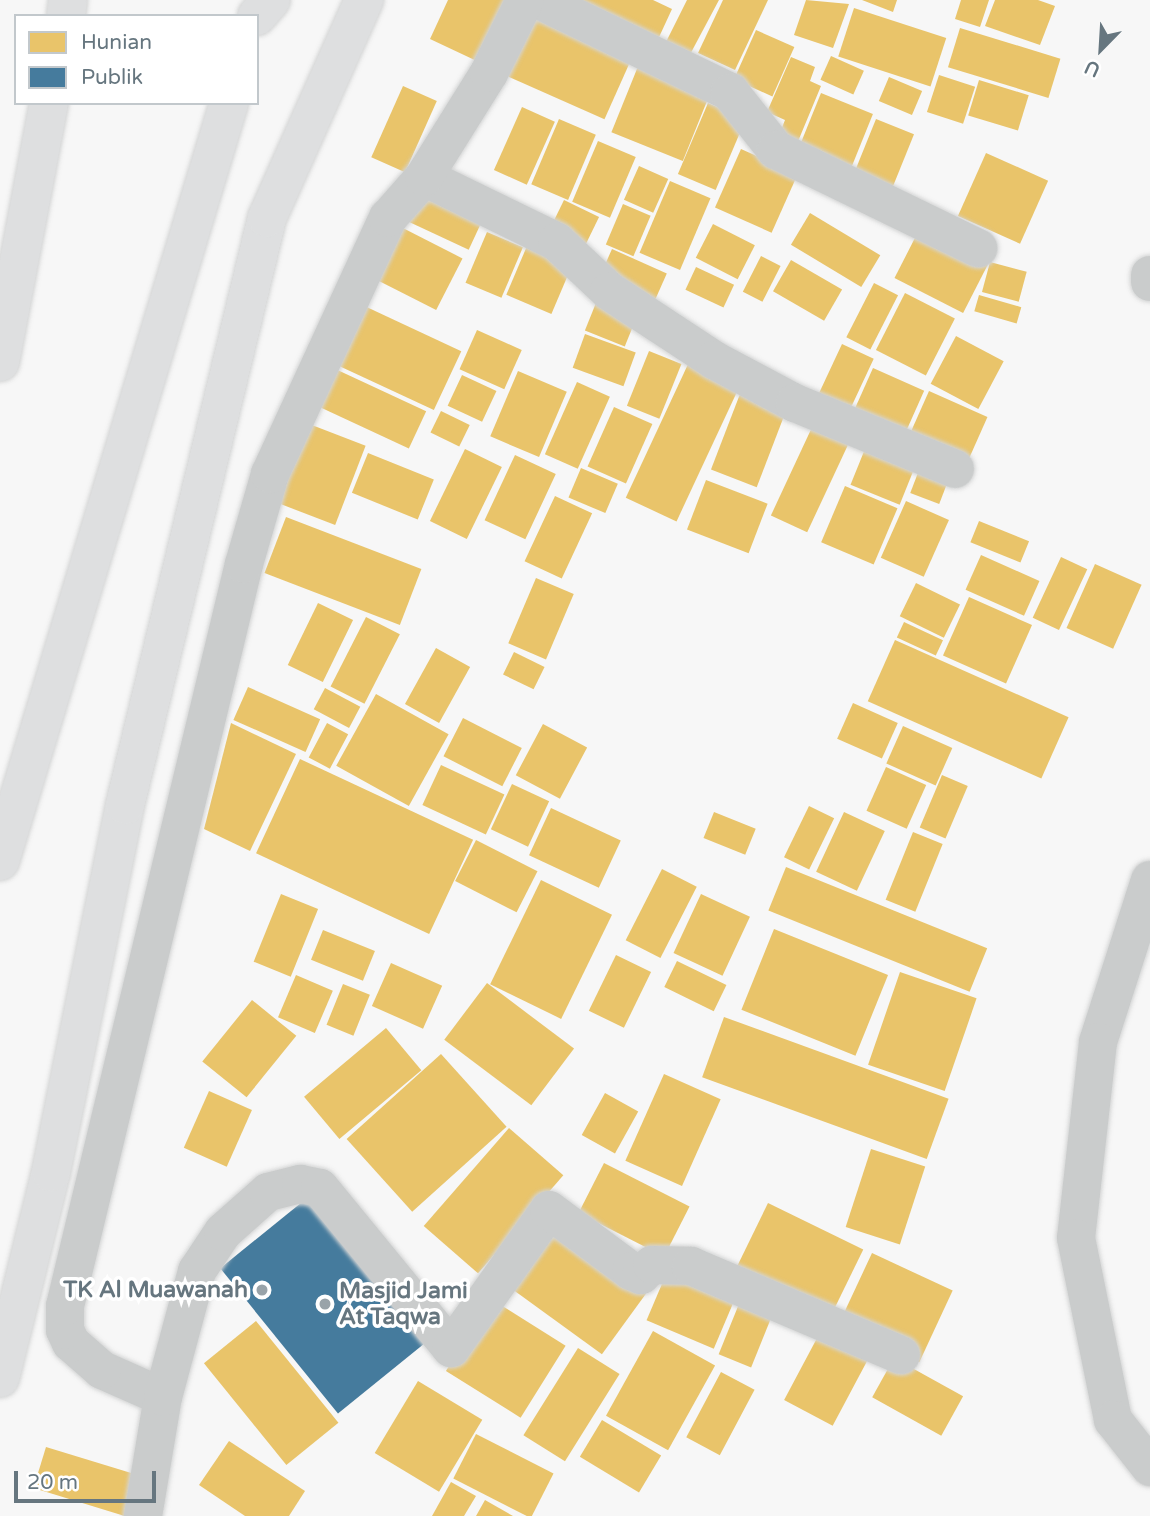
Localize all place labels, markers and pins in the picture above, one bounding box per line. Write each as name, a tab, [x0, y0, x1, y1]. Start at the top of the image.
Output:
place label: TK Al Muawanah	[63, 1276, 248, 1304]
place label: Masjid Jami At Taqwa	[339, 1277, 468, 1331]
marker: TK Al Muawanah	[254, 1282, 270, 1298]
marker: Masjid Jami At Taqwa	[317, 1296, 333, 1312]

